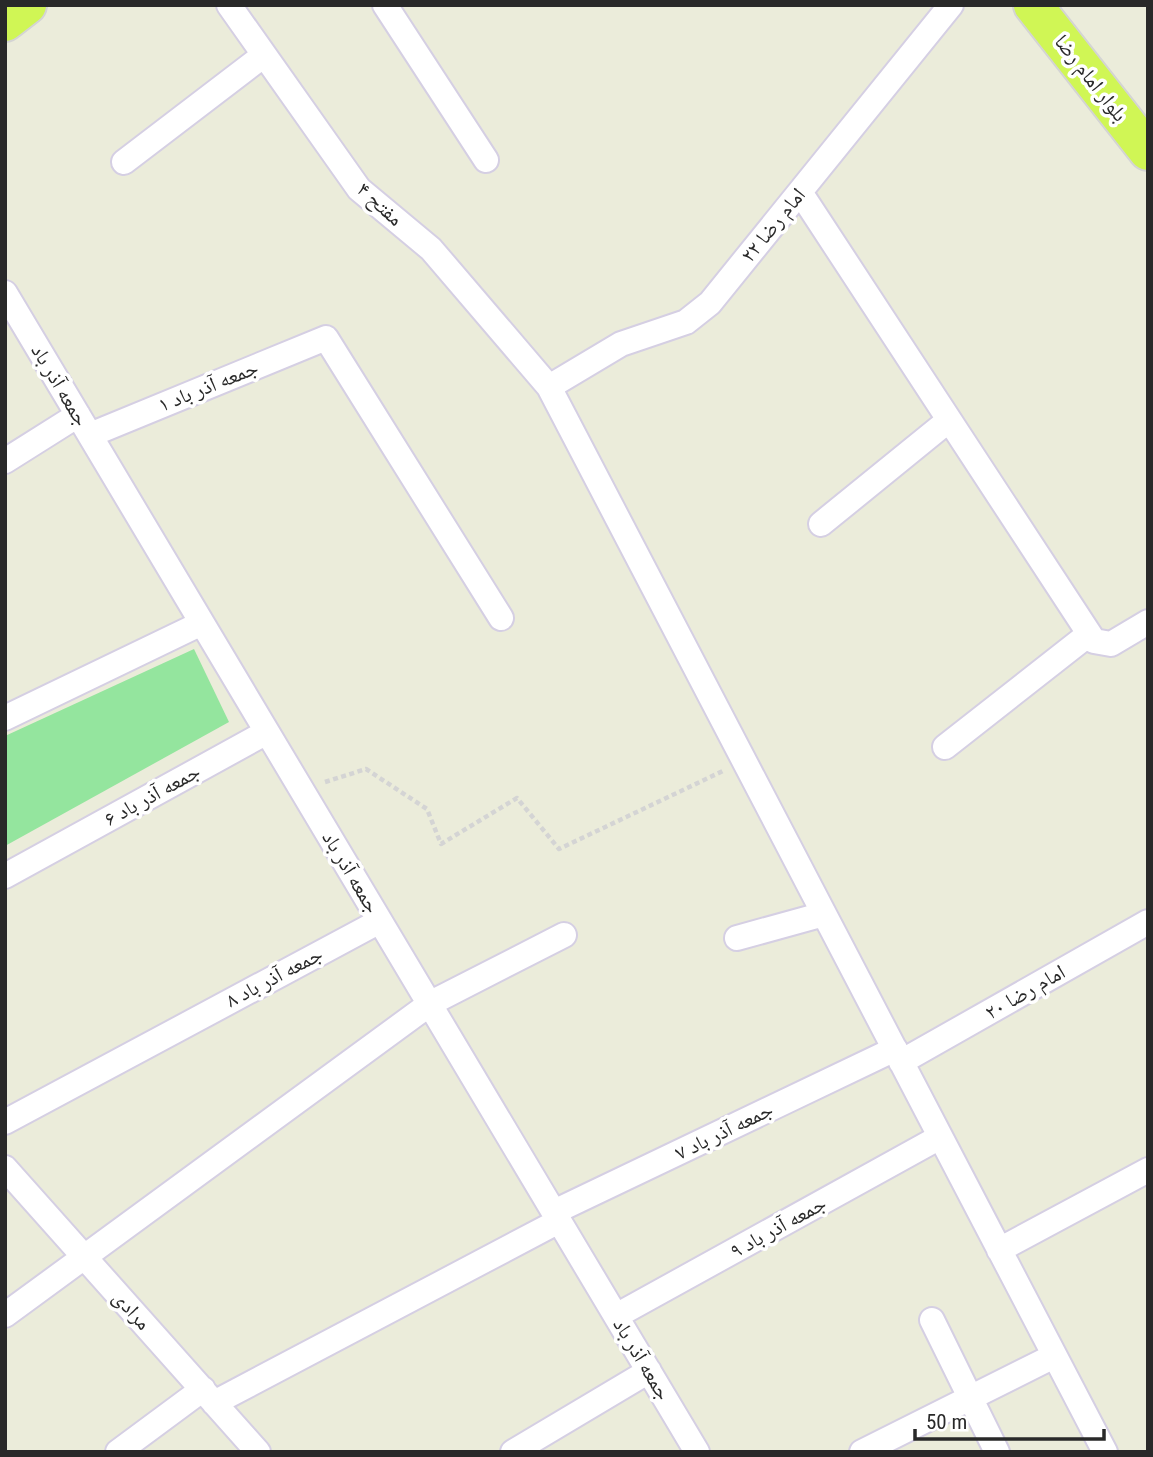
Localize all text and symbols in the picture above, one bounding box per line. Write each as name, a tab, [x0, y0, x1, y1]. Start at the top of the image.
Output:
street label: بلوار امام رضا	[1048, 30, 1132, 127]
street label: مفتح ۴	[351, 177, 408, 232]
street label: امام رضا ۲۲	[736, 183, 812, 268]
street label: جمعه آذر باد	[26, 340, 94, 430]
street label: جمعه آذر باد ۱	[155, 355, 261, 417]
street label: جمعه آذر باد ۶	[100, 759, 204, 831]
street label: جمعه آذر باد	[317, 827, 385, 917]
street label: جمعه آذر باد ۸	[222, 942, 326, 1012]
street label: امام رضا ۲۰	[981, 959, 1070, 1026]
street label: جمعه آذر باد ۷	[671, 1097, 777, 1165]
street label: جمعه آذر باد ۹	[726, 1191, 830, 1263]
street label: مرادی	[108, 1285, 156, 1335]
street label: جمعه آذر باد	[608, 1314, 676, 1404]
scale bar	[915, 1398, 1104, 1442]
text: 50 m	[926, 1410, 967, 1434]

